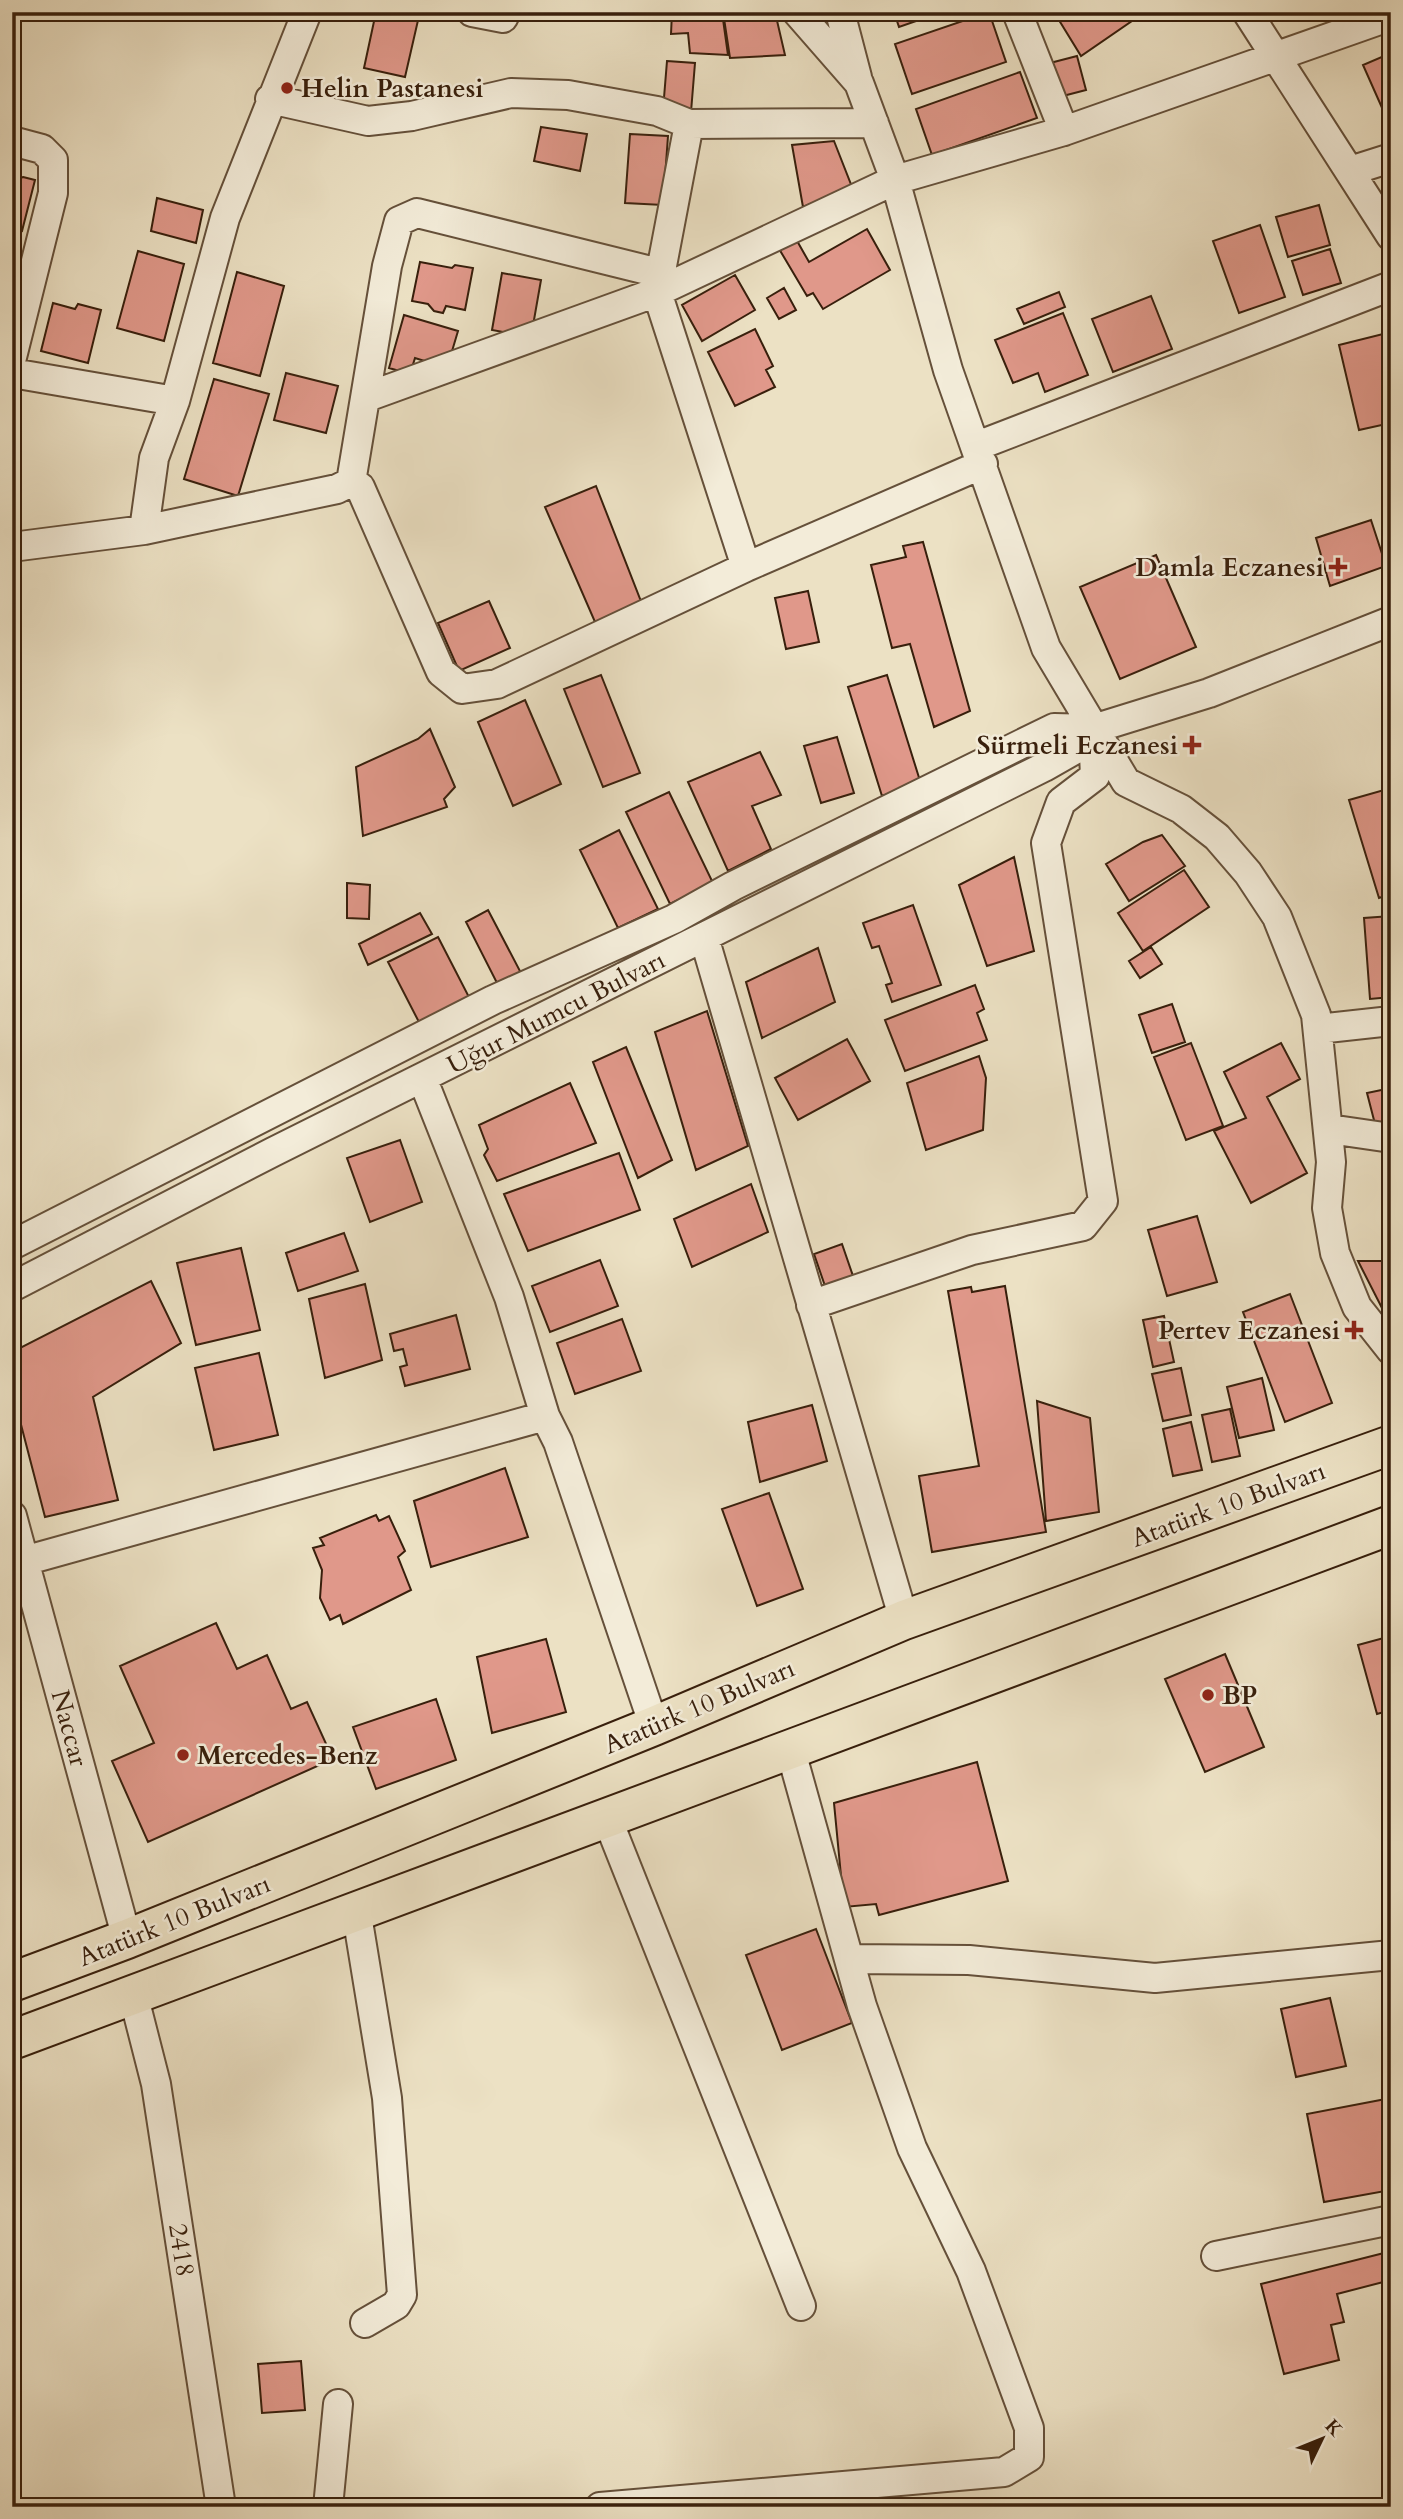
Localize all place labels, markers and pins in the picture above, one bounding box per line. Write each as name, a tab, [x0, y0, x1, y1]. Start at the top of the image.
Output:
place label: Helin Pastanesi	[301, 71, 484, 106]
marker: Helin Pastanesi	[279, 80, 295, 96]
place label: Damla Eczanesi	[1135, 550, 1324, 585]
marker: Damla Eczanesi	[1330, 559, 1346, 575]
place label: Sürmeli Eczanesi	[977, 728, 1178, 763]
marker: Sürmeli Eczanesi	[1184, 737, 1200, 753]
place label: Pertev Eczanesi	[1158, 1313, 1340, 1348]
marker: Pertev Eczanesi	[1346, 1322, 1362, 1338]
place label: BP	[1222, 1678, 1257, 1713]
marker: BP	[1200, 1687, 1216, 1703]
place label: Mercedes-Benz	[197, 1738, 378, 1773]
marker: Mercedes-Benz	[175, 1747, 191, 1763]

